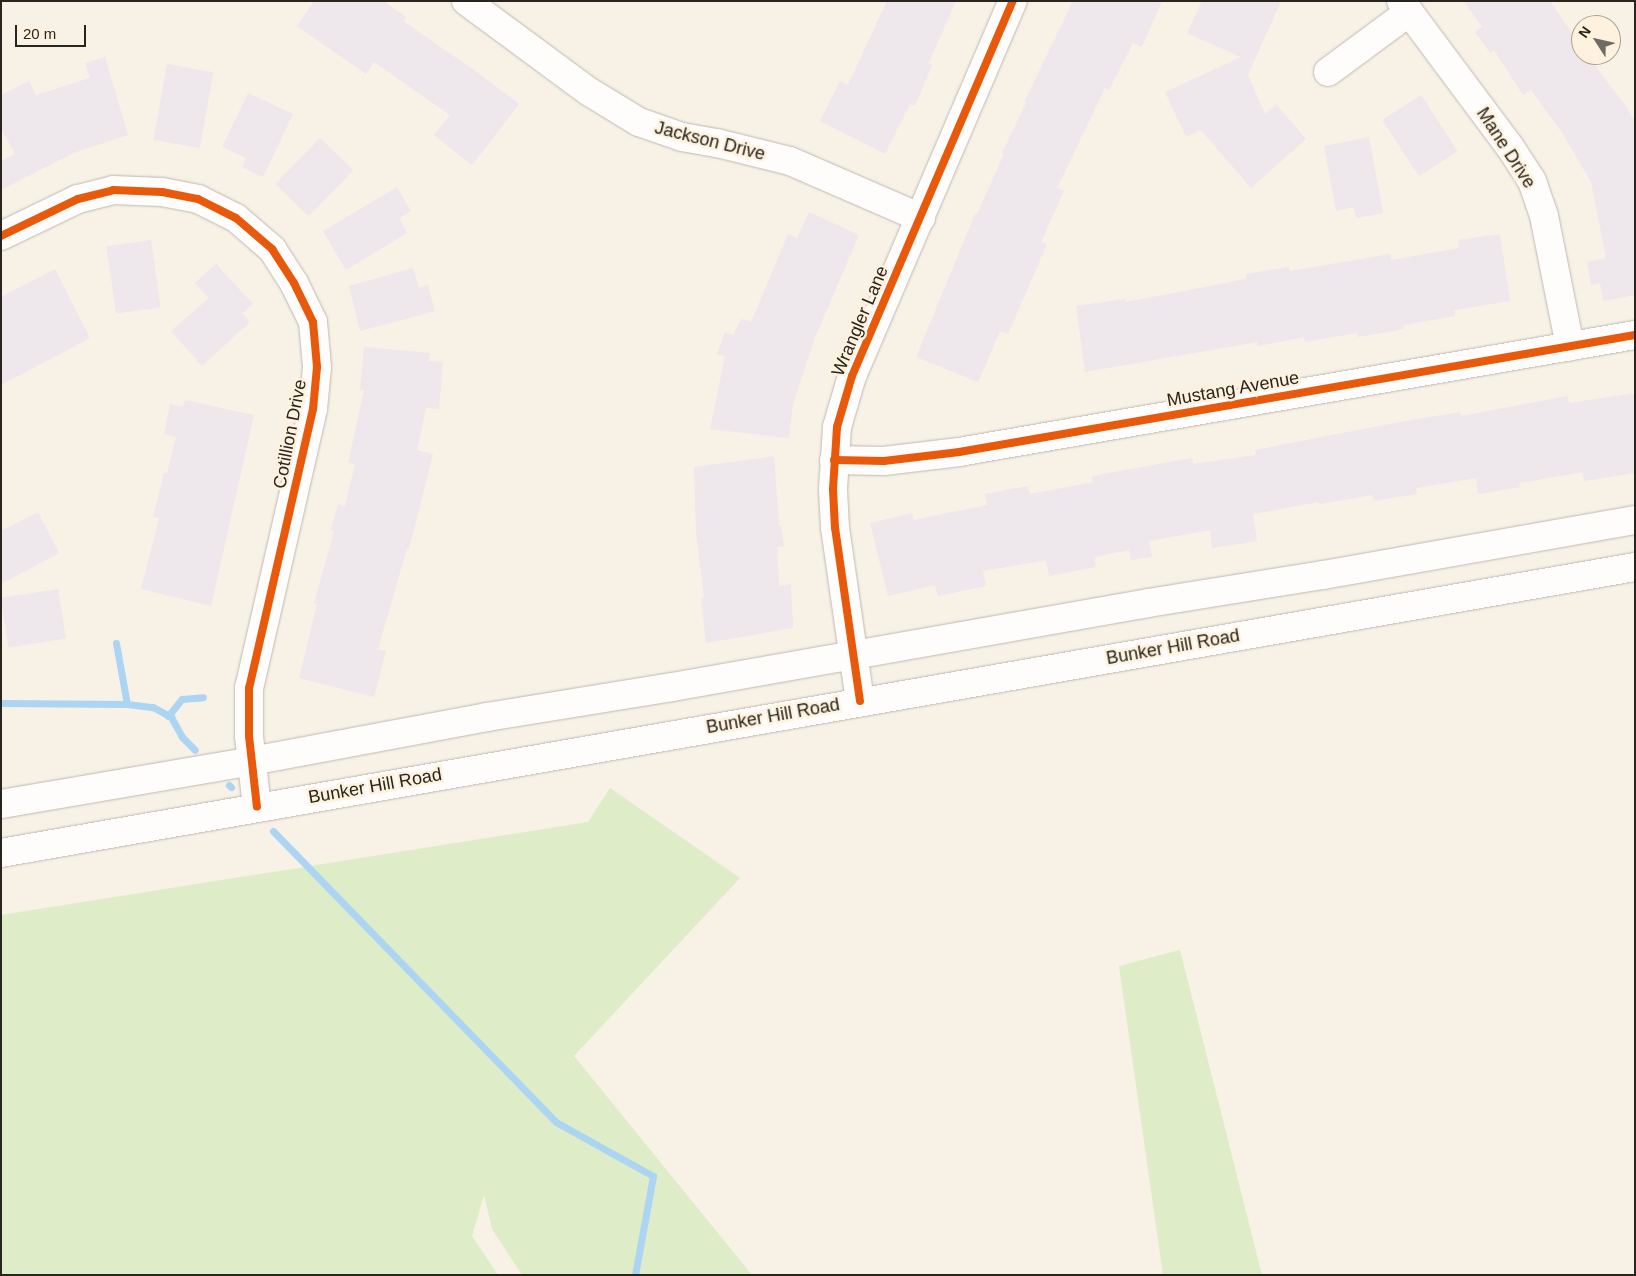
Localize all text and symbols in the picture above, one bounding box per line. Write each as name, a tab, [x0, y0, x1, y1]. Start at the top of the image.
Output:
scale bar	[18, 15, 89, 47]
north arrow	[1571, 15, 1621, 65]
text: N	[1575, 23, 1594, 41]
text: 20 m	[23, 25, 56, 42]
street label: Mane Drive	[1472, 104, 1540, 192]
street label: Jackson Drive	[653, 117, 767, 165]
street label: Wrangler Lane	[827, 263, 893, 379]
street label: Mustang Avenue	[1165, 367, 1301, 411]
street label: Cotillion Drive	[269, 377, 311, 491]
street label: Bunker Hill Road	[1105, 625, 1241, 669]
street label: Bunker Hill Road	[705, 694, 841, 738]
street label: Bunker Hill Road	[307, 764, 443, 808]

